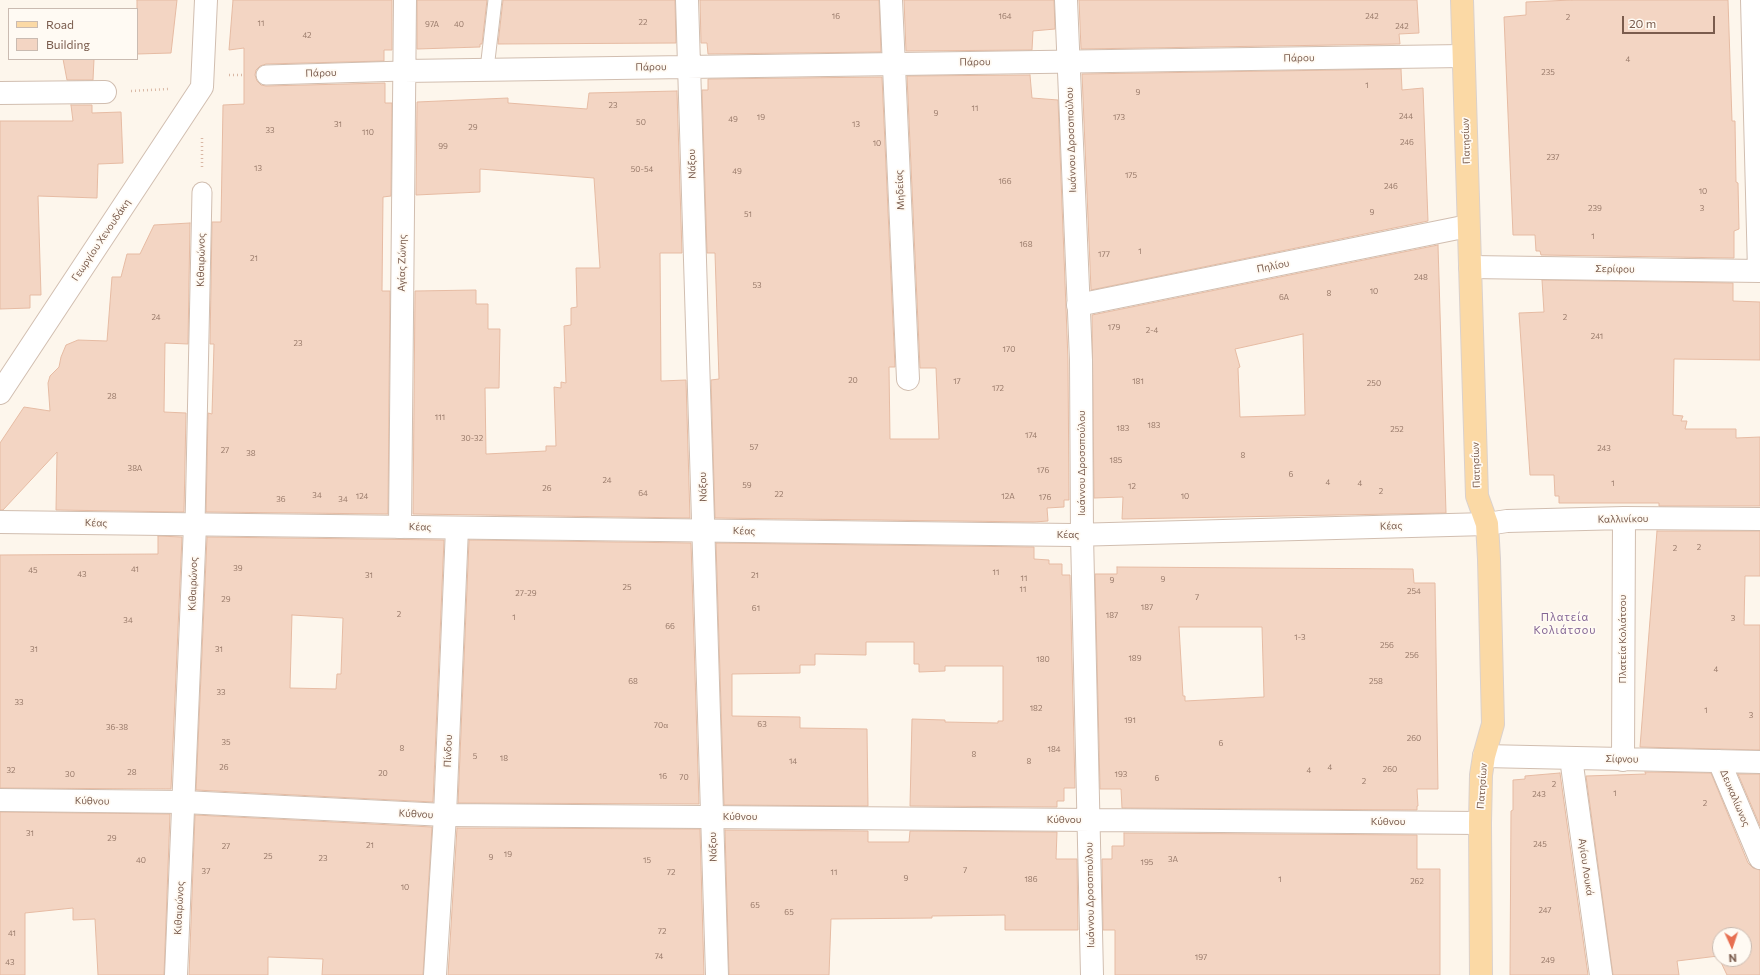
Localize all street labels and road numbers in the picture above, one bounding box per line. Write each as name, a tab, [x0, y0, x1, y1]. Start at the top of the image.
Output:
street label: Πάρου	[1283, 52, 1315, 64]
street label: Πάρου	[959, 56, 991, 68]
street label: Πάρου	[635, 61, 667, 73]
street label: Πάρου	[305, 66, 337, 80]
street label: Ιωάννου Δροσοπούλου	[1063, 87, 1079, 193]
street label: Πατησίων	[1459, 118, 1473, 164]
street label: Νάξου	[685, 149, 699, 179]
street label: Μηδείας	[893, 170, 907, 210]
street label: Γεωργίου Χενουδάκη	[69, 197, 133, 283]
street label: Κιθαιρώνος	[195, 233, 207, 287]
street label: Αγίας Ζώνης	[395, 234, 409, 292]
street label: Πηλίου	[1256, 257, 1290, 275]
street label: Σερίφου	[1595, 263, 1635, 275]
street label: Ιωάννου Δροσοπούλου	[1076, 410, 1088, 516]
street label: Πατησίων	[1469, 442, 1483, 488]
street label: Νάξου	[696, 472, 710, 502]
street label: Καλλινίκου	[1597, 513, 1649, 525]
street label: Κέας	[85, 517, 107, 529]
street label: Κέας	[1380, 520, 1402, 532]
street label: Κέας	[409, 521, 431, 533]
street label: Κέας	[733, 525, 755, 537]
street label: Κέας	[1057, 529, 1079, 541]
street label: Κιθαιρώνος	[186, 557, 200, 611]
street label: Πλατεία Κολιάτσου	[1617, 595, 1629, 683]
street label: Πίνδου	[441, 734, 455, 768]
street label: Σίφνου	[1605, 753, 1639, 765]
street label: Πατησίων	[1474, 763, 1490, 809]
street label: Δευκαλίωνος	[1718, 768, 1752, 828]
street label: Κύθνου	[75, 795, 109, 807]
street label: Κύθνου	[398, 807, 434, 821]
street label: Κύθνου	[723, 811, 757, 823]
street label: Κύθνου	[1047, 814, 1081, 826]
street label: Κύθνου	[1371, 816, 1405, 828]
street label: Νάξου	[706, 832, 720, 862]
street label: Αγίου Λουκά	[1576, 838, 1596, 896]
street label: Ιωάννου Δροσοπούλου	[1083, 842, 1097, 948]
street label: Κιθαιρώνος	[172, 881, 186, 935]

